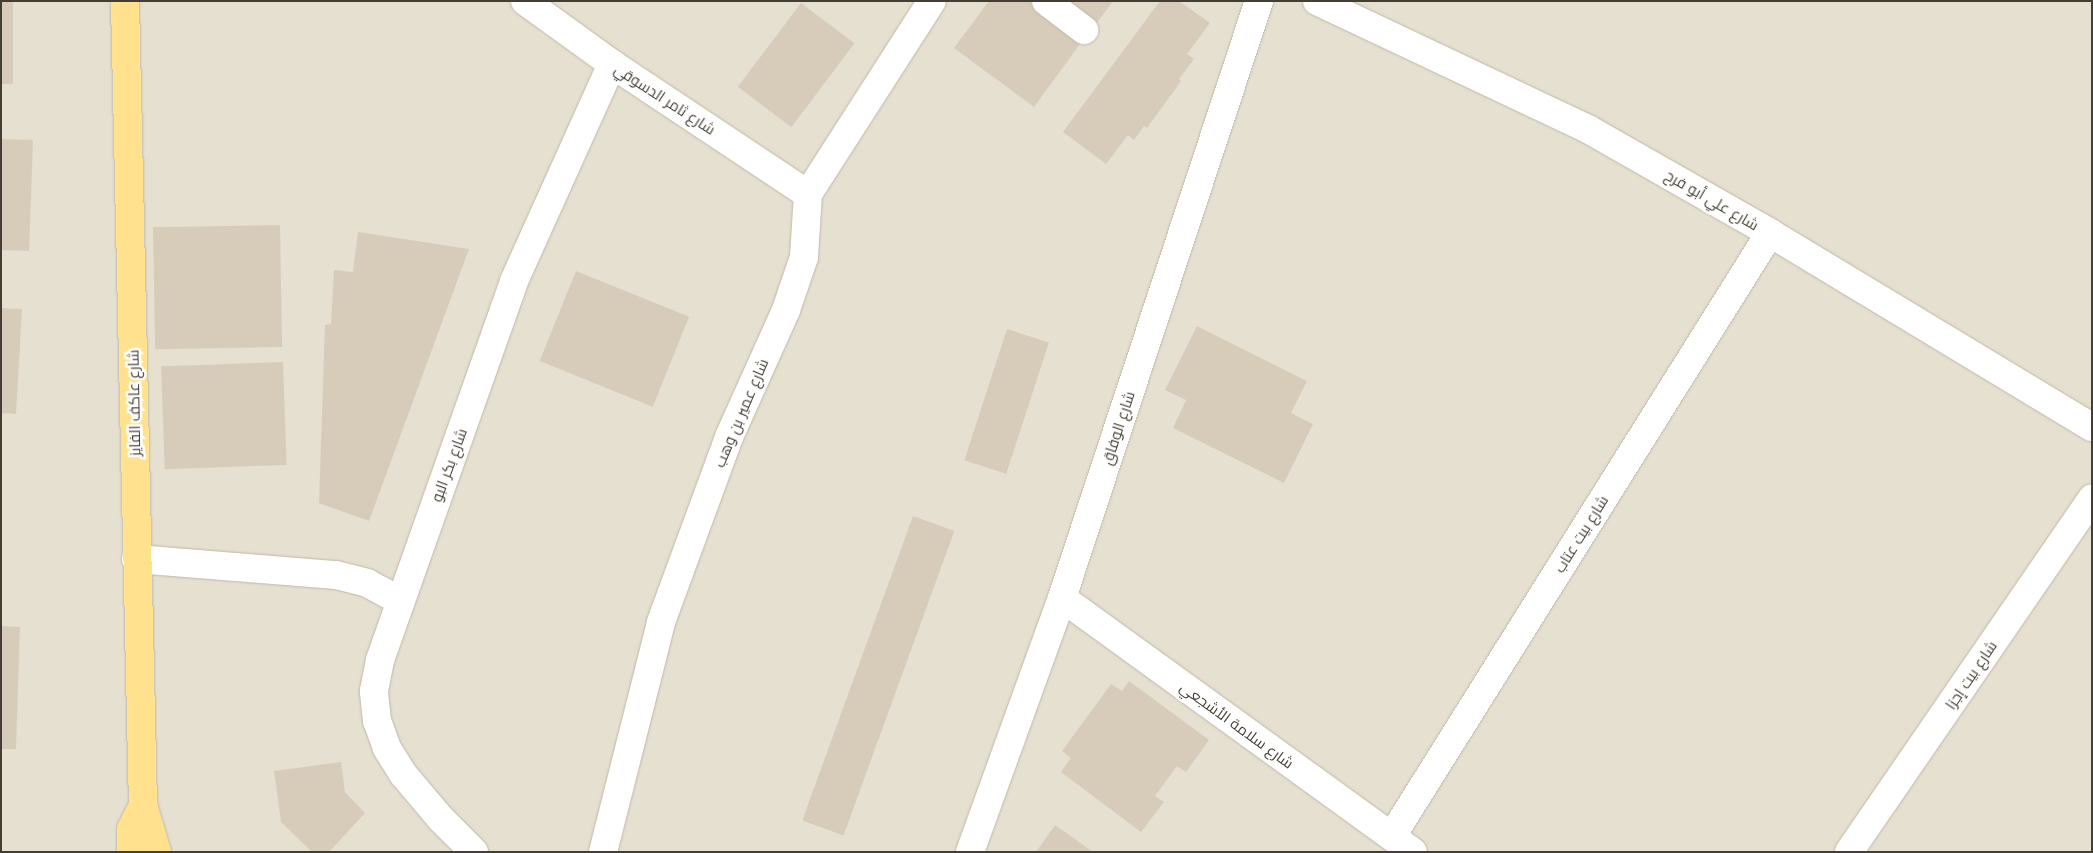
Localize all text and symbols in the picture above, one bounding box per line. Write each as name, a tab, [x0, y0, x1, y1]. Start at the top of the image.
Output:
street label: شارع ثامر الدسوقي	[611, 60, 719, 138]
street label: شارع علي أبو فرح	[1662, 166, 1762, 234]
street label: شارع عاكف الفايز	[124, 350, 144, 456]
street label: شارع عمير بن وهب	[710, 356, 772, 470]
street label: شارع الوفاق	[1098, 389, 1138, 467]
street label: شارع بكر البو	[427, 426, 471, 504]
street label: شارع بيت عتاب	[1550, 492, 1612, 576]
street label: شارع بيت إجزا	[1941, 637, 2001, 713]
street label: شارع سلامة الأشجعي	[1177, 678, 1297, 772]

